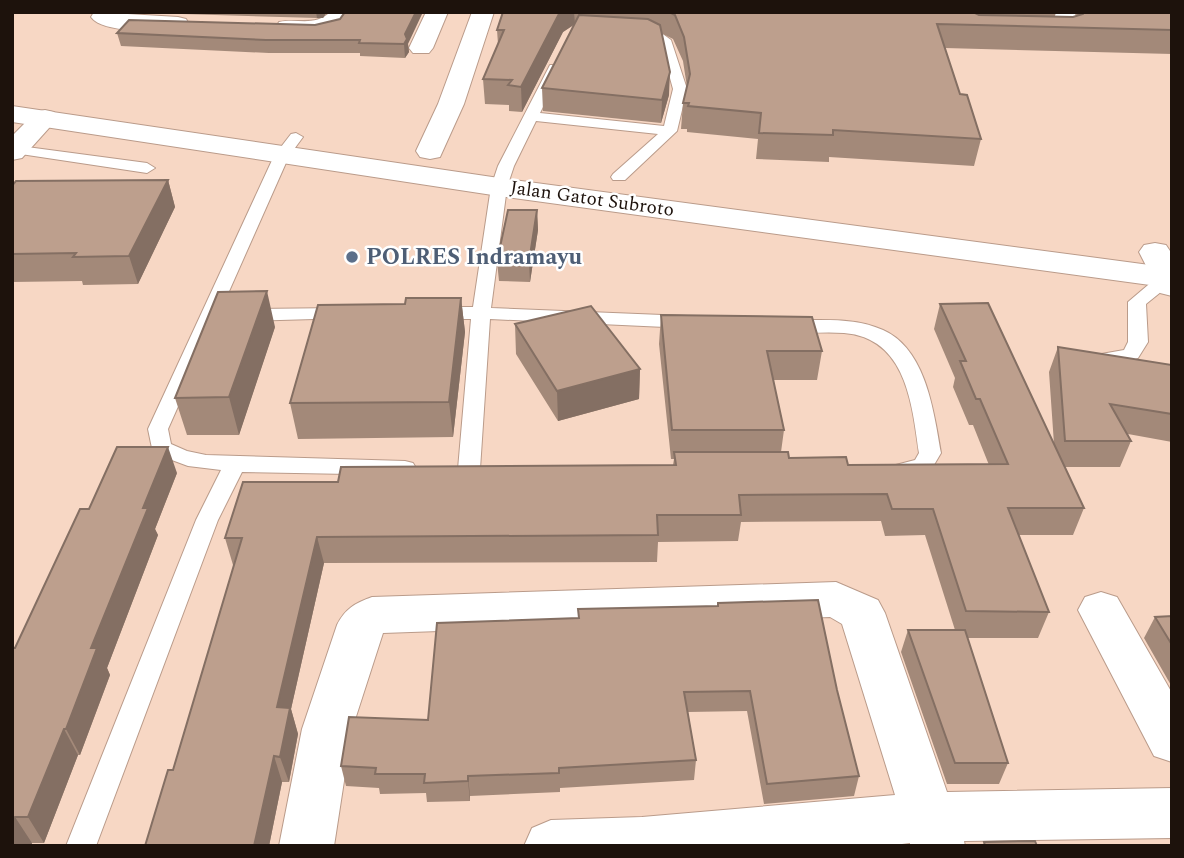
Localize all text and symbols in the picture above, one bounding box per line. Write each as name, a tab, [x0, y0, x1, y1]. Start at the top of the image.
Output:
street label: Jalan Gatot Subroto	[508, 173, 676, 225]
place label: POLRES Indramayu	[366, 240, 582, 275]
marker: POLRES Indramayu	[344, 249, 360, 265]

